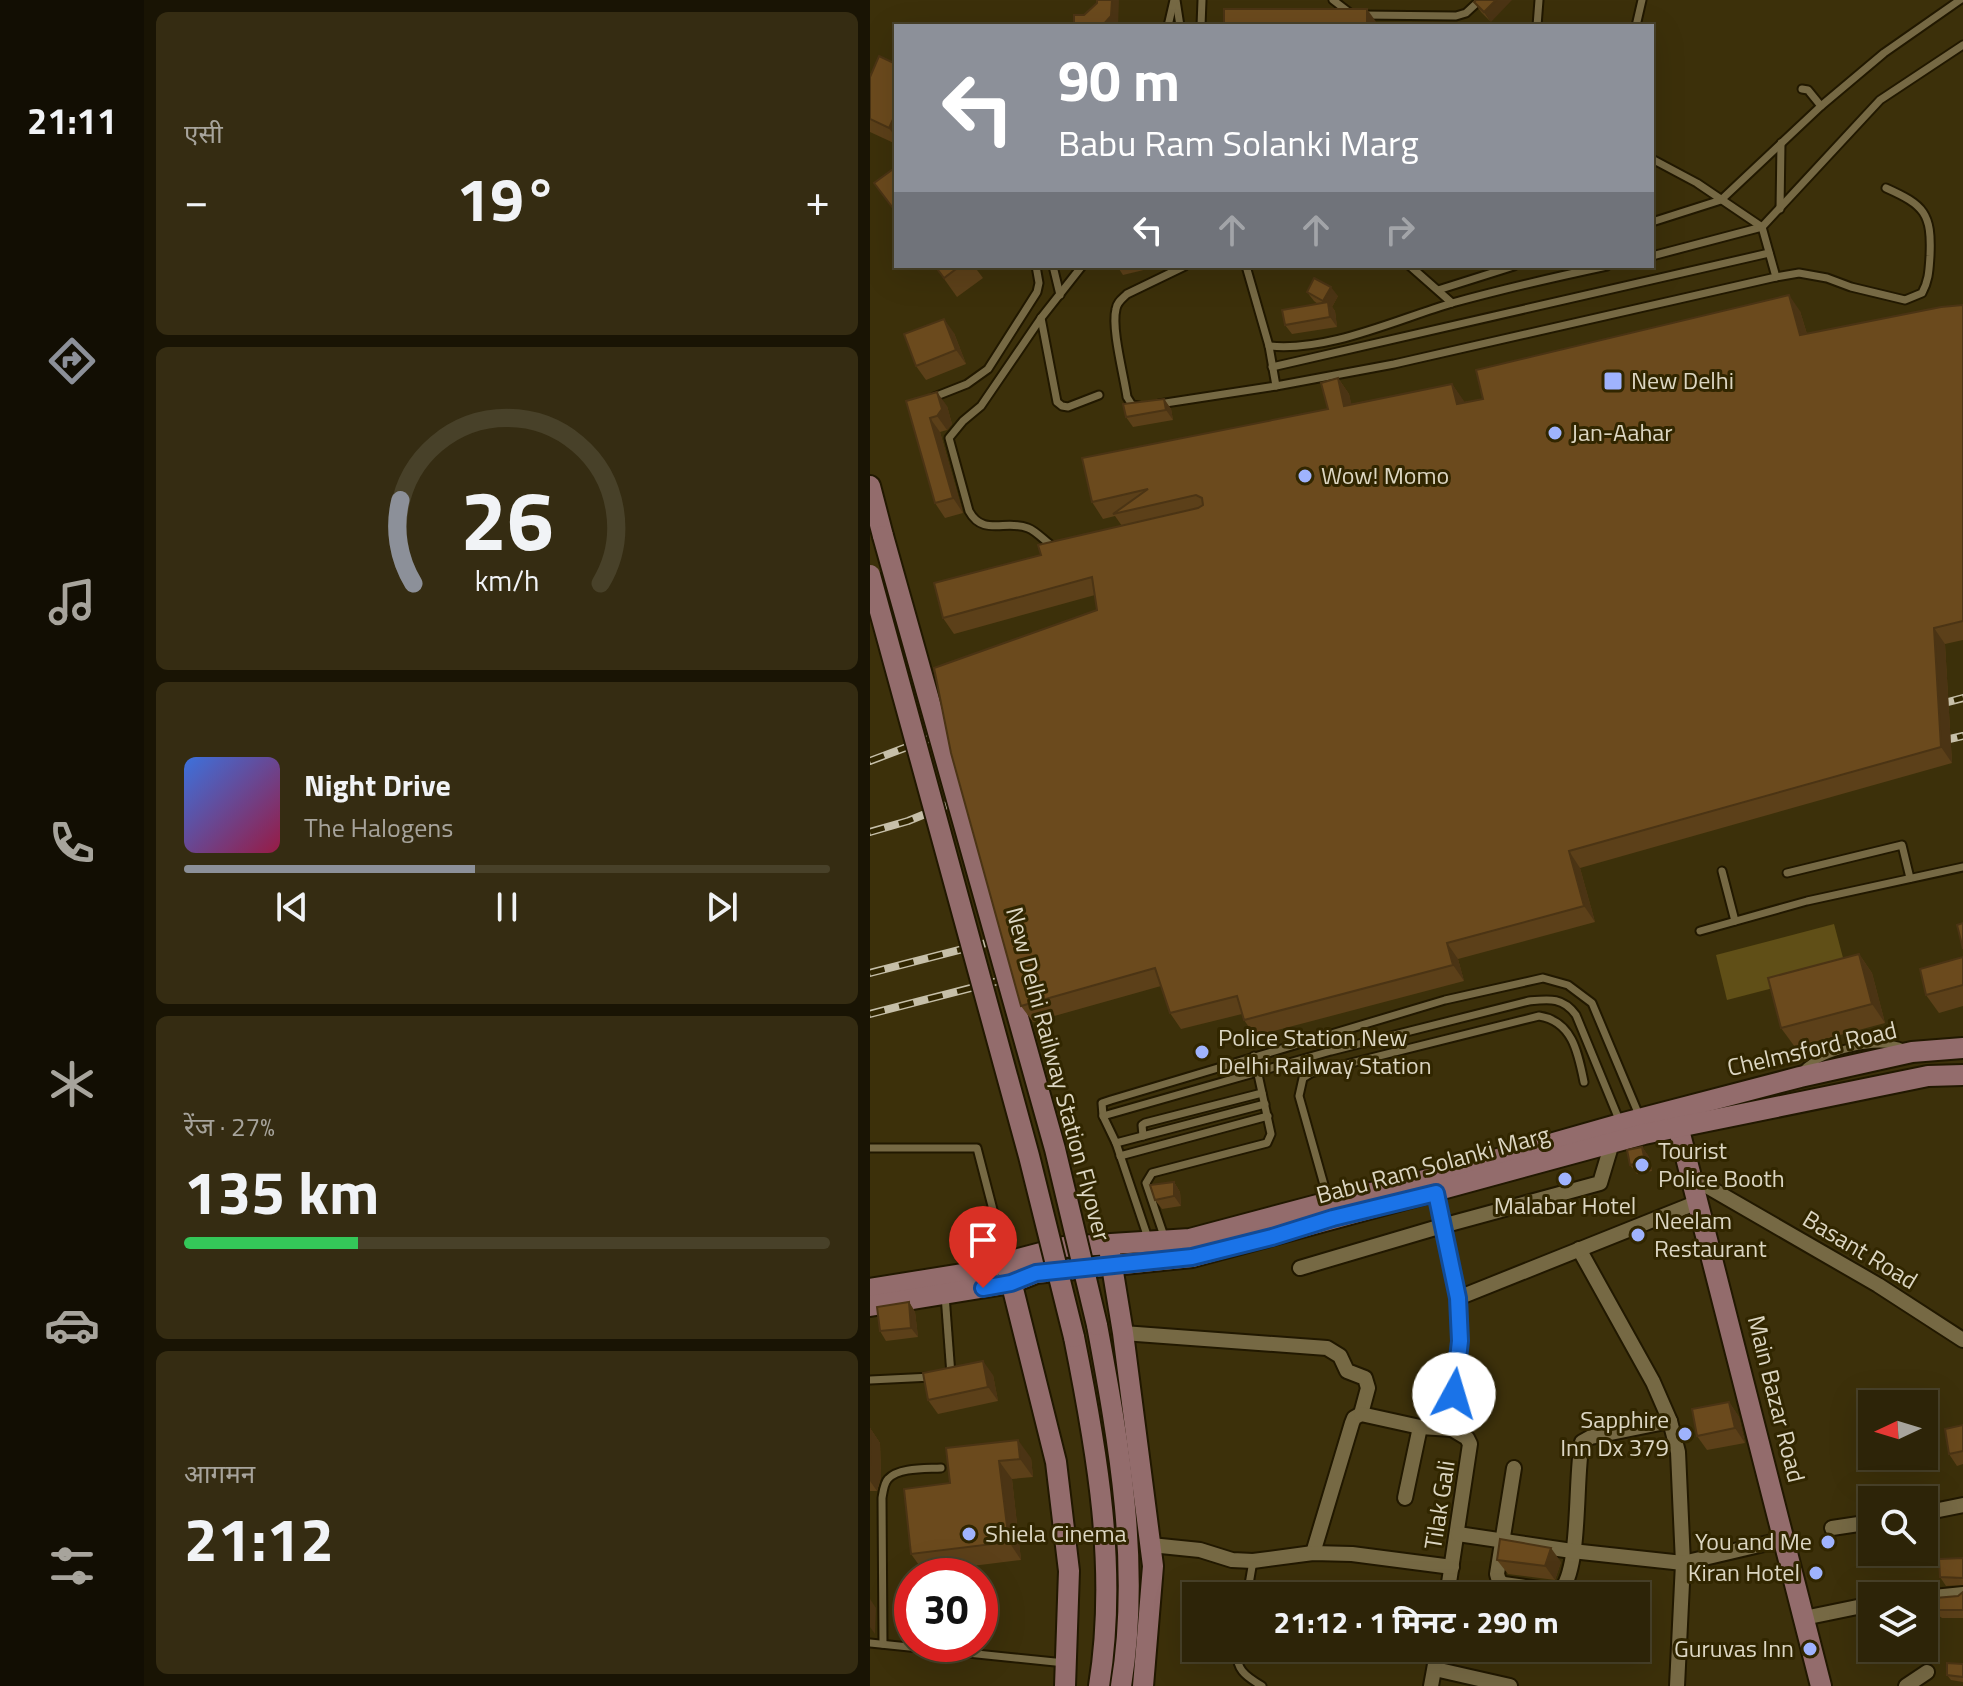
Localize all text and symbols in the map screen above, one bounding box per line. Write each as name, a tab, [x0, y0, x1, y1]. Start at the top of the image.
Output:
text: 90 m	[1058, 38, 1180, 123]
icon: left	[926, 56, 1030, 160]
text: 21:11	[27, 93, 117, 148]
text: एसी	[184, 114, 223, 153]
text: Babu Ram Solanki Marg	[1058, 115, 1419, 170]
text: 19°	[457, 153, 557, 244]
text: −	[184, 166, 209, 233]
text: +	[805, 166, 830, 233]
icon: left	[1126, 208, 1170, 252]
icon: ahead	[1210, 208, 1254, 252]
icon: ahead	[1294, 208, 1338, 252]
icon: right	[1378, 208, 1422, 252]
icon: directions	[44, 333, 100, 389]
place label: New Delhi	[1631, 362, 1734, 398]
marker: New Delhi	[1602, 370, 1624, 392]
place label: Jan-Aahar	[1571, 414, 1673, 450]
marker: Jan-Aahar	[1546, 424, 1564, 442]
text: 26	[460, 456, 554, 582]
place label: Wow! Momo	[1321, 457, 1449, 493]
marker: Wow! Momo	[1296, 467, 1314, 485]
text: km/h	[475, 559, 539, 602]
icon: music	[44, 574, 100, 630]
text: Night Drive	[304, 762, 451, 808]
text: The Halogens	[304, 808, 453, 847]
icon: phone	[44, 815, 100, 871]
icon: previous	[270, 885, 314, 929]
icon: pause	[485, 885, 529, 929]
icon: next	[700, 885, 744, 929]
street label: New Delhi Railway Station Flyover	[997, 903, 1121, 1245]
street label: Chelmsford Road	[1723, 1011, 1900, 1085]
place label: Police Station New Delhi Railway Station	[1218, 1019, 1432, 1083]
marker: Police Station New Delhi Railway Station	[1193, 1043, 1211, 1061]
icon: climate	[44, 1056, 100, 1112]
text: रेंज · 27%	[184, 1107, 275, 1146]
street label: Babu Ram Solanki Marg	[1312, 1116, 1554, 1213]
place label: Tourist Police Booth	[1658, 1132, 1785, 1196]
text: 135 km	[184, 1146, 379, 1237]
marker: Tourist Police Booth	[1633, 1156, 1651, 1174]
marker: Malabar Hotel	[1556, 1170, 1574, 1188]
place label: Malabar Hotel	[1494, 1187, 1636, 1223]
street label: Basant Road	[1796, 1201, 1925, 1298]
place label: Neelam Restaurant	[1654, 1202, 1767, 1266]
pin	[949, 1206, 1017, 1288]
icon: arrive	[961, 1218, 1005, 1262]
marker: Neelam Restaurant	[1629, 1226, 1647, 1244]
icon: car	[44, 1297, 100, 1353]
street label: Main Bazar Road	[1739, 1311, 1815, 1486]
position arrow	[1412, 1352, 1496, 1436]
north arrow	[1858, 1390, 1938, 1470]
map controls	[1858, 1390, 1938, 1662]
place label: Sapphire Inn Dx 379	[1560, 1401, 1669, 1465]
marker: Sapphire Inn Dx 379	[1676, 1425, 1694, 1443]
text: आगमन	[184, 1454, 255, 1493]
street label: Tilak Gali	[1414, 1458, 1464, 1552]
button: search	[1858, 1486, 1938, 1566]
text: 21:12	[184, 1493, 334, 1584]
place label: Shiela Cinema	[985, 1515, 1127, 1551]
place label: You and Me	[1695, 1523, 1812, 1559]
marker: Shiela Cinema	[960, 1525, 978, 1543]
marker: You and Me	[1819, 1533, 1837, 1551]
icon: filters	[44, 1538, 100, 1594]
place label: Kiran Hotel	[1688, 1554, 1800, 1590]
speed limit sign: 30	[894, 1558, 998, 1662]
marker: Kiran Hotel	[1807, 1564, 1825, 1582]
button: layers	[1858, 1582, 1938, 1662]
text: 21:12 · 1 मिनट · 290 m	[1273, 1599, 1559, 1645]
place label: Guruvas Inn	[1674, 1630, 1794, 1666]
marker: Guruvas Inn	[1801, 1640, 1819, 1658]

